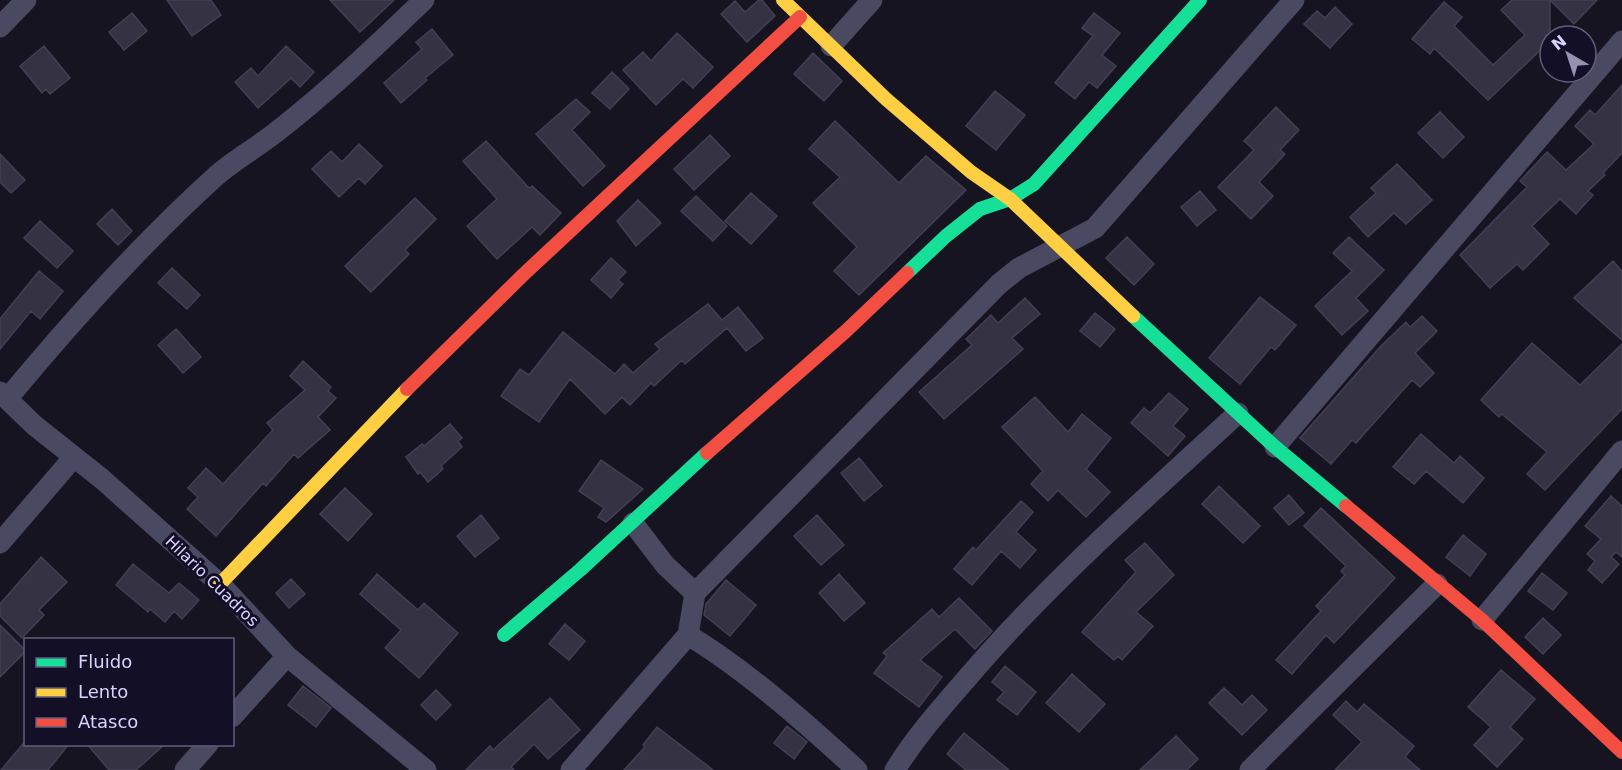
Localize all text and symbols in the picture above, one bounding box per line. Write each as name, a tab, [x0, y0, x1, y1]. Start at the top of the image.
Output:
north arrow	[1538, 24, 1598, 84]
text: N	[1548, 31, 1570, 54]
street label: Hilario Cuadros	[161, 532, 263, 630]
legend	[24, 638, 234, 746]
text: Fluido	[78, 651, 132, 672]
text: Lento	[78, 681, 128, 702]
text: Atasco	[78, 711, 138, 732]

